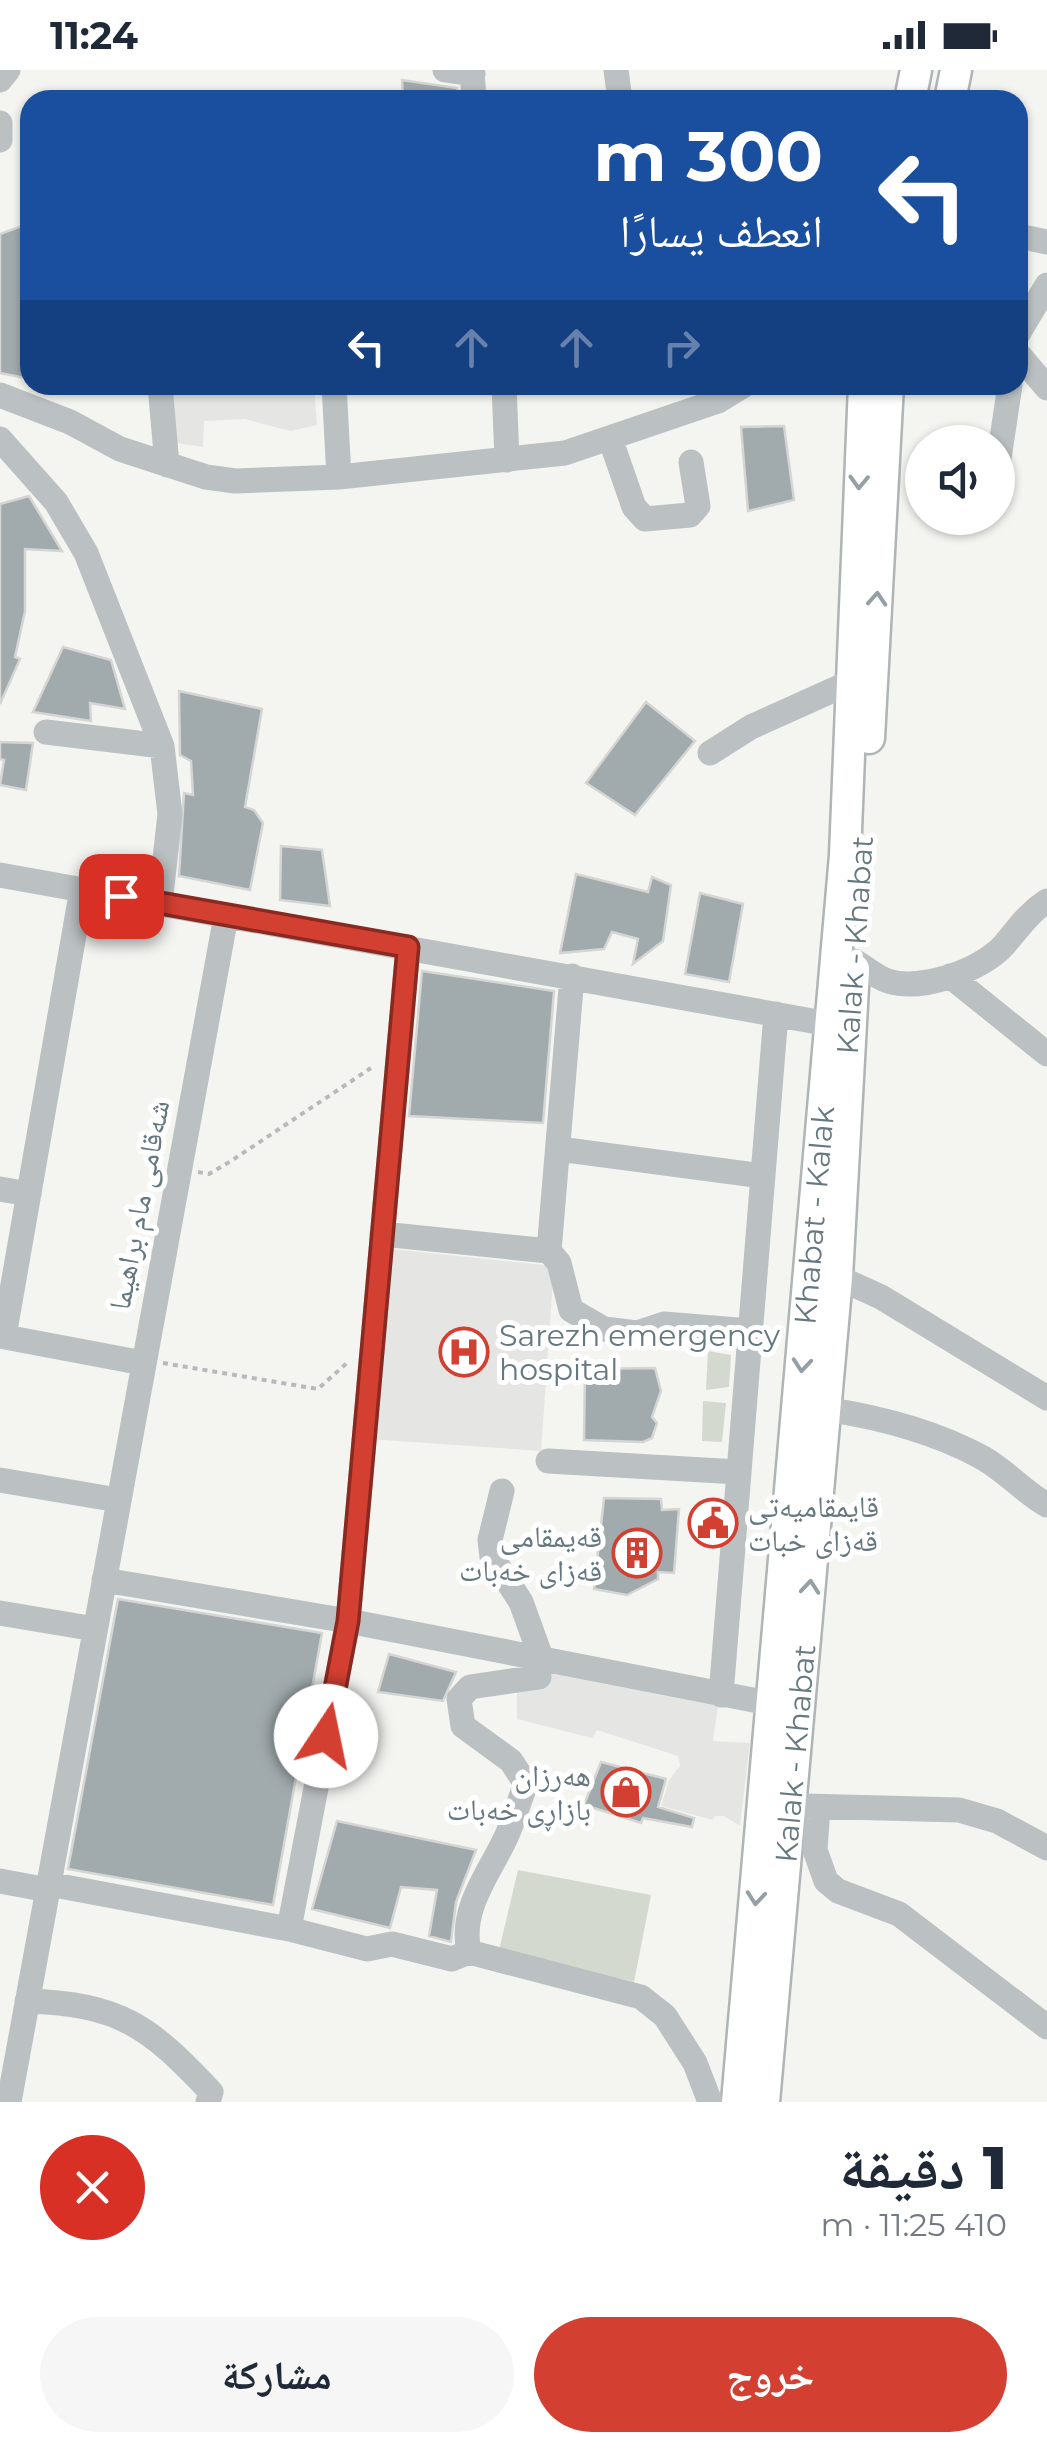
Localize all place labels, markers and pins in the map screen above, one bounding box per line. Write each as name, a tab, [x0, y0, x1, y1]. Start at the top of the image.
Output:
pin	[79, 854, 164, 939]
place label: Sarezh emergency hospital	[499, 1317, 781, 1388]
hospital icon: Sarezh emergency hospital	[438, 1326, 490, 1378]
place label: قایمقامیەتى قەزای خبات	[748, 1488, 879, 1559]
public building icon: قایمقامیەتى قەزای خبات	[687, 1497, 739, 1549]
place label: قەیمقامی قەزای خەبات	[459, 1518, 602, 1589]
building icon: قەیمقامی قەزای خەبات	[611, 1527, 663, 1579]
place label: هەرزان بازاڕی خەبات	[447, 1757, 591, 1832]
shop icon: هەرزان بازاڕی خەبات	[600, 1766, 652, 1818]

